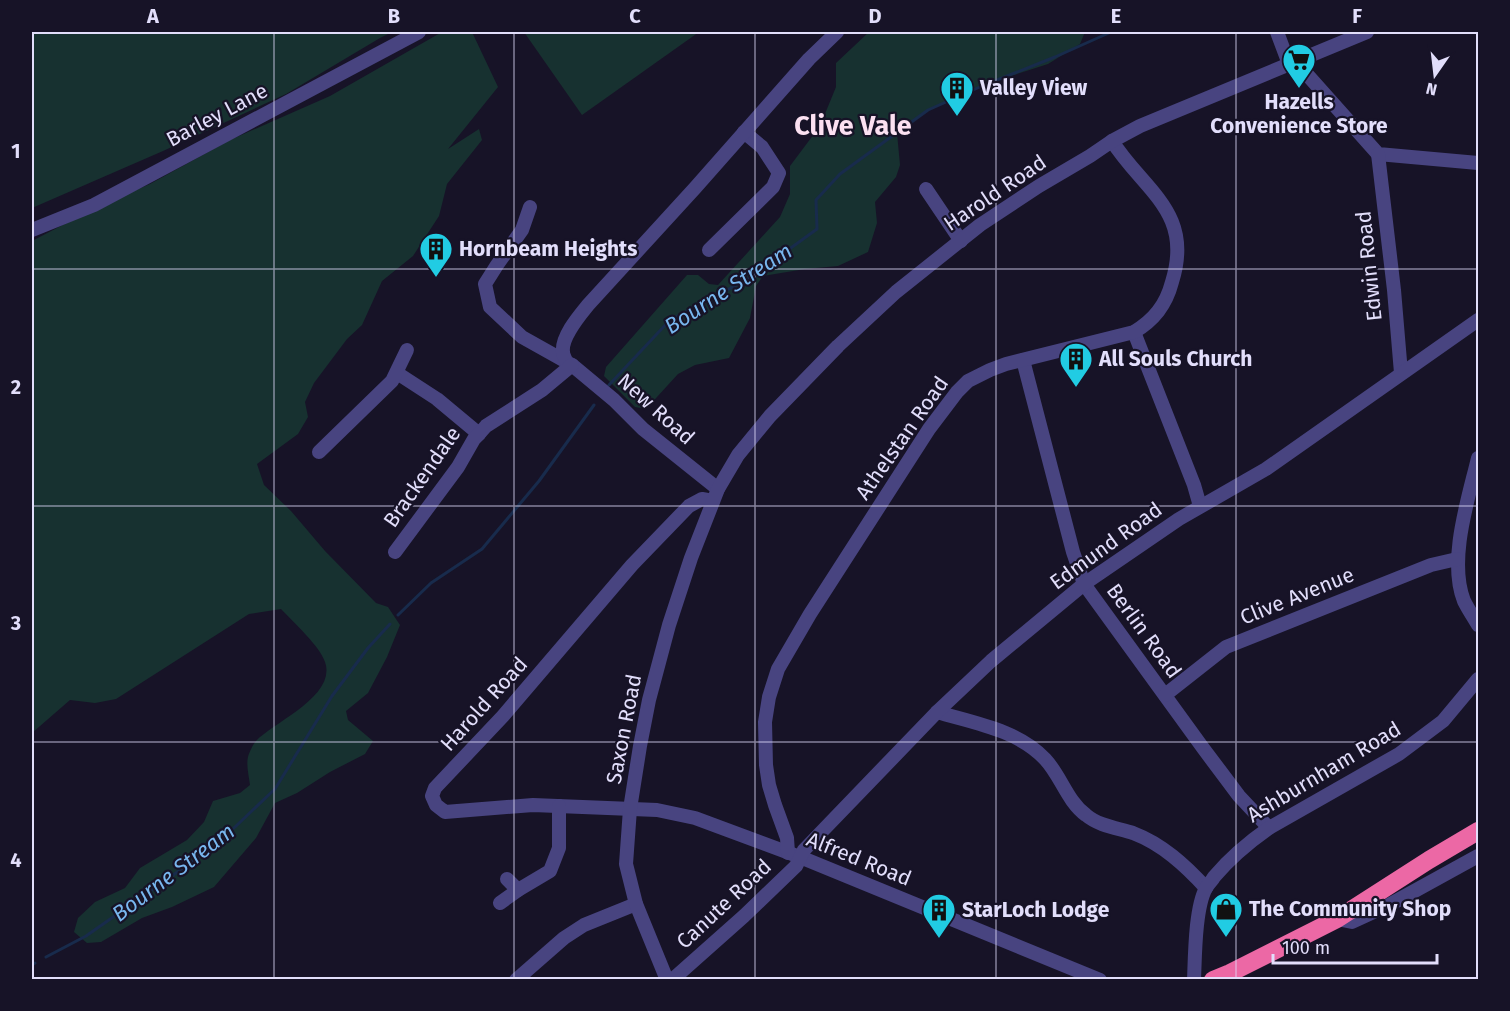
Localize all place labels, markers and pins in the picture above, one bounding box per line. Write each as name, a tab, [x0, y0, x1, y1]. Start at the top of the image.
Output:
supermarket icon: Hazells Convenience Store	[1281, 42, 1317, 89]
building icon: Valley View	[939, 70, 975, 117]
place label: Valley View	[979, 75, 1088, 101]
place label: Hazells Convenience Store	[1210, 89, 1388, 139]
building icon: Hornbeam Heights	[418, 231, 454, 278]
place label: Hornbeam Heights	[459, 236, 637, 262]
building icon: All Souls Church	[1058, 341, 1094, 388]
place label: All Souls Church	[1098, 346, 1252, 372]
shop icon: The Community Shop	[1208, 891, 1244, 938]
building icon: StarLoch Lodge	[921, 892, 957, 939]
place label: The Community Shop	[1249, 896, 1451, 922]
place label: StarLoch Lodge	[962, 897, 1110, 923]

